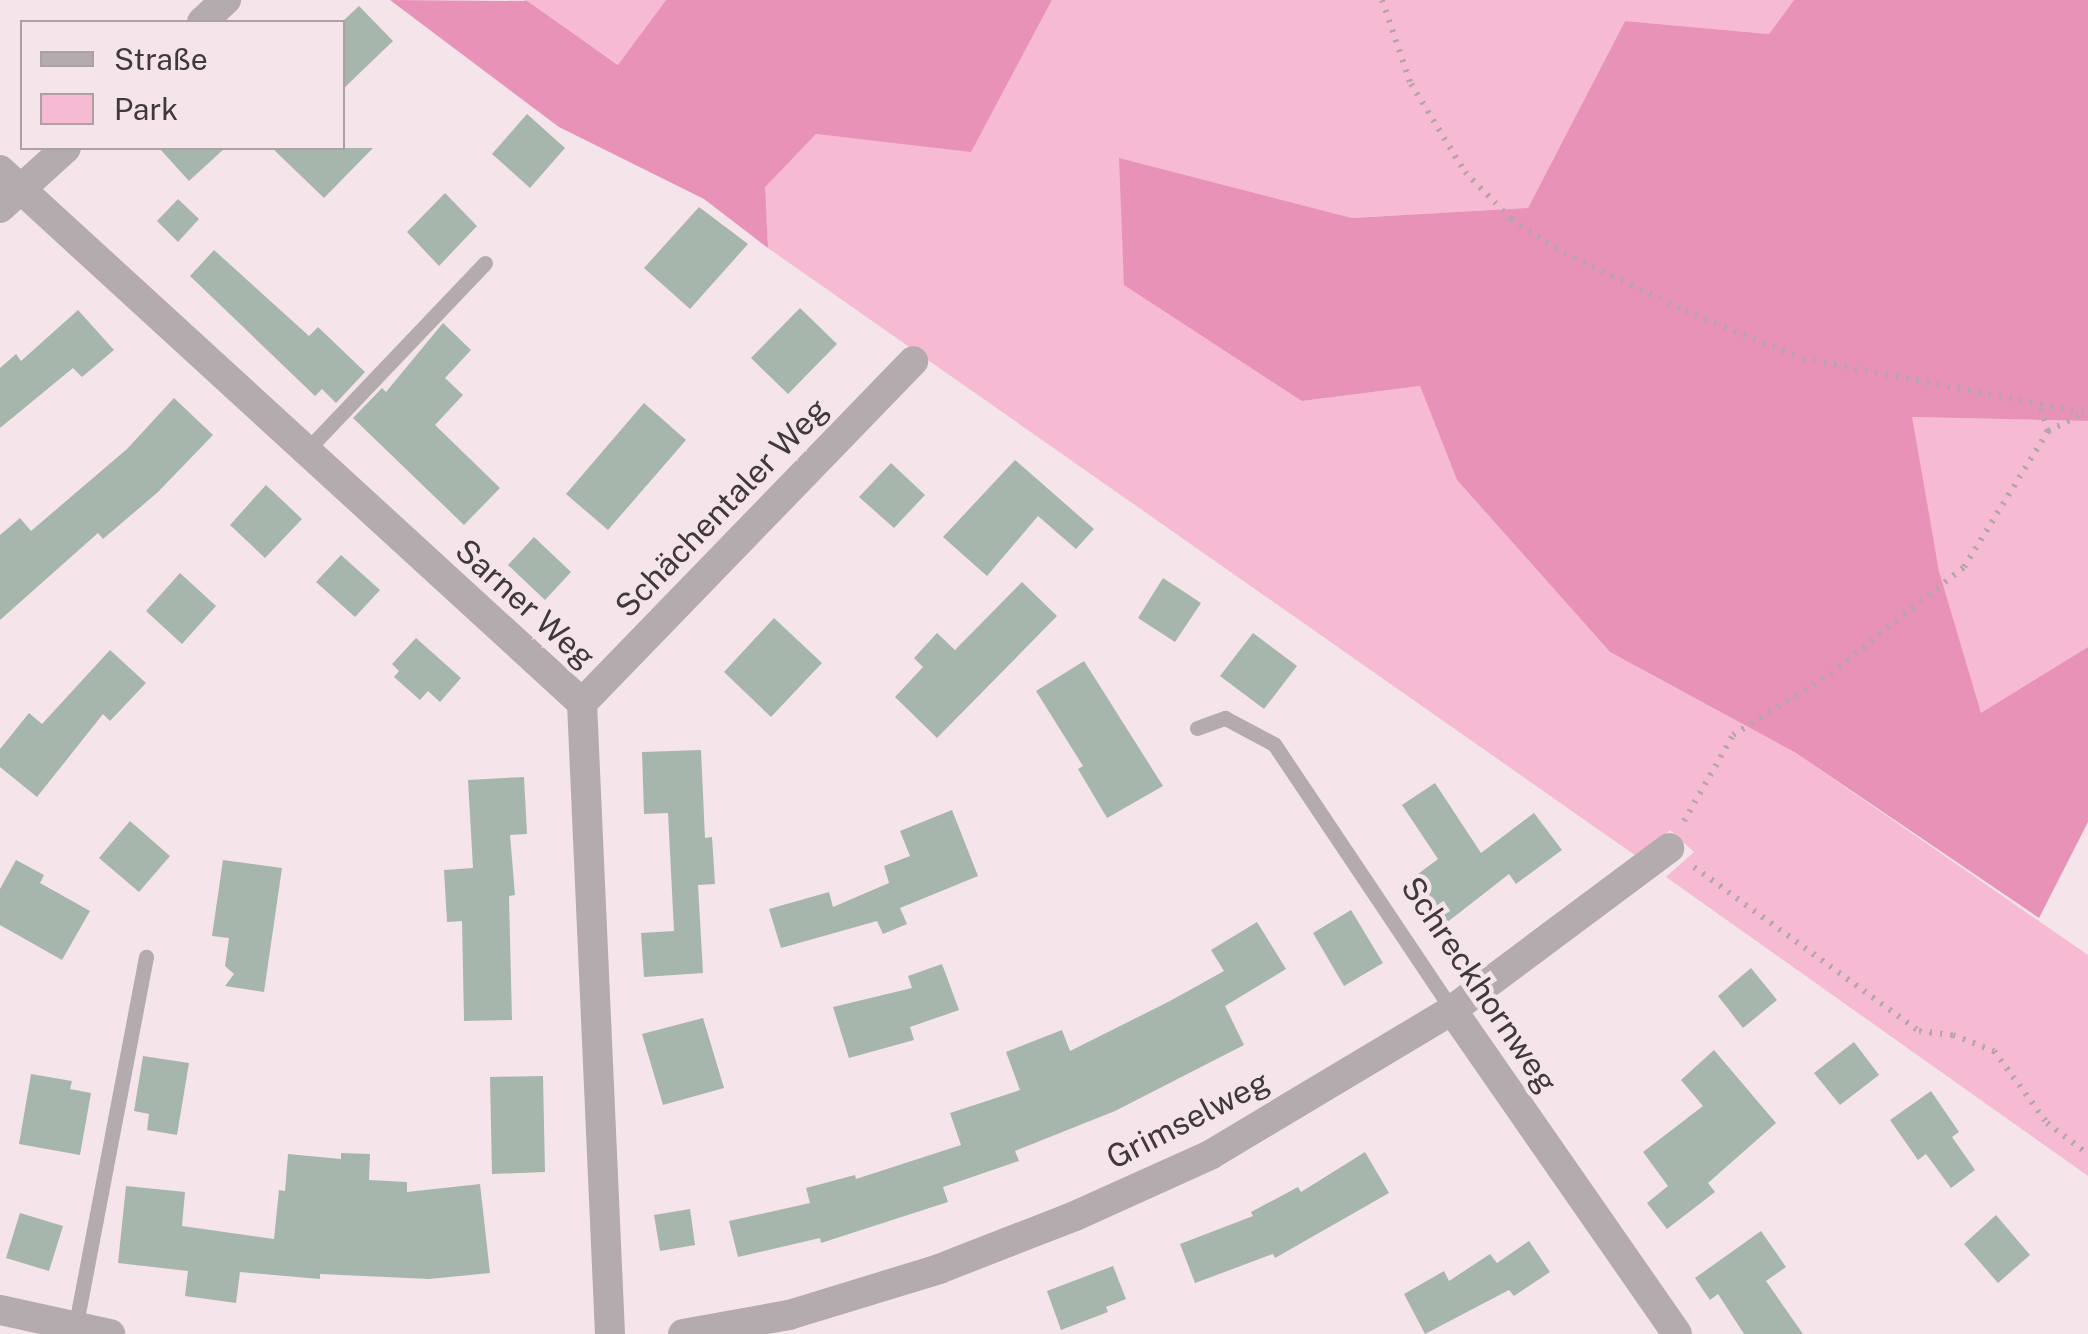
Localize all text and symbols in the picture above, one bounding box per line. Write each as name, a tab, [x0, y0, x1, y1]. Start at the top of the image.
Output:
legend	[20, 20, 345, 150]
text: Straße	[114, 41, 208, 77]
text: Park	[114, 91, 178, 127]
street label: Schächentaler Weg	[607, 390, 837, 626]
street label: Sarner Weg	[447, 531, 603, 677]
street label: Schreckhornweg	[1393, 870, 1565, 1100]
street label: Grimselweg	[1100, 1063, 1276, 1177]

